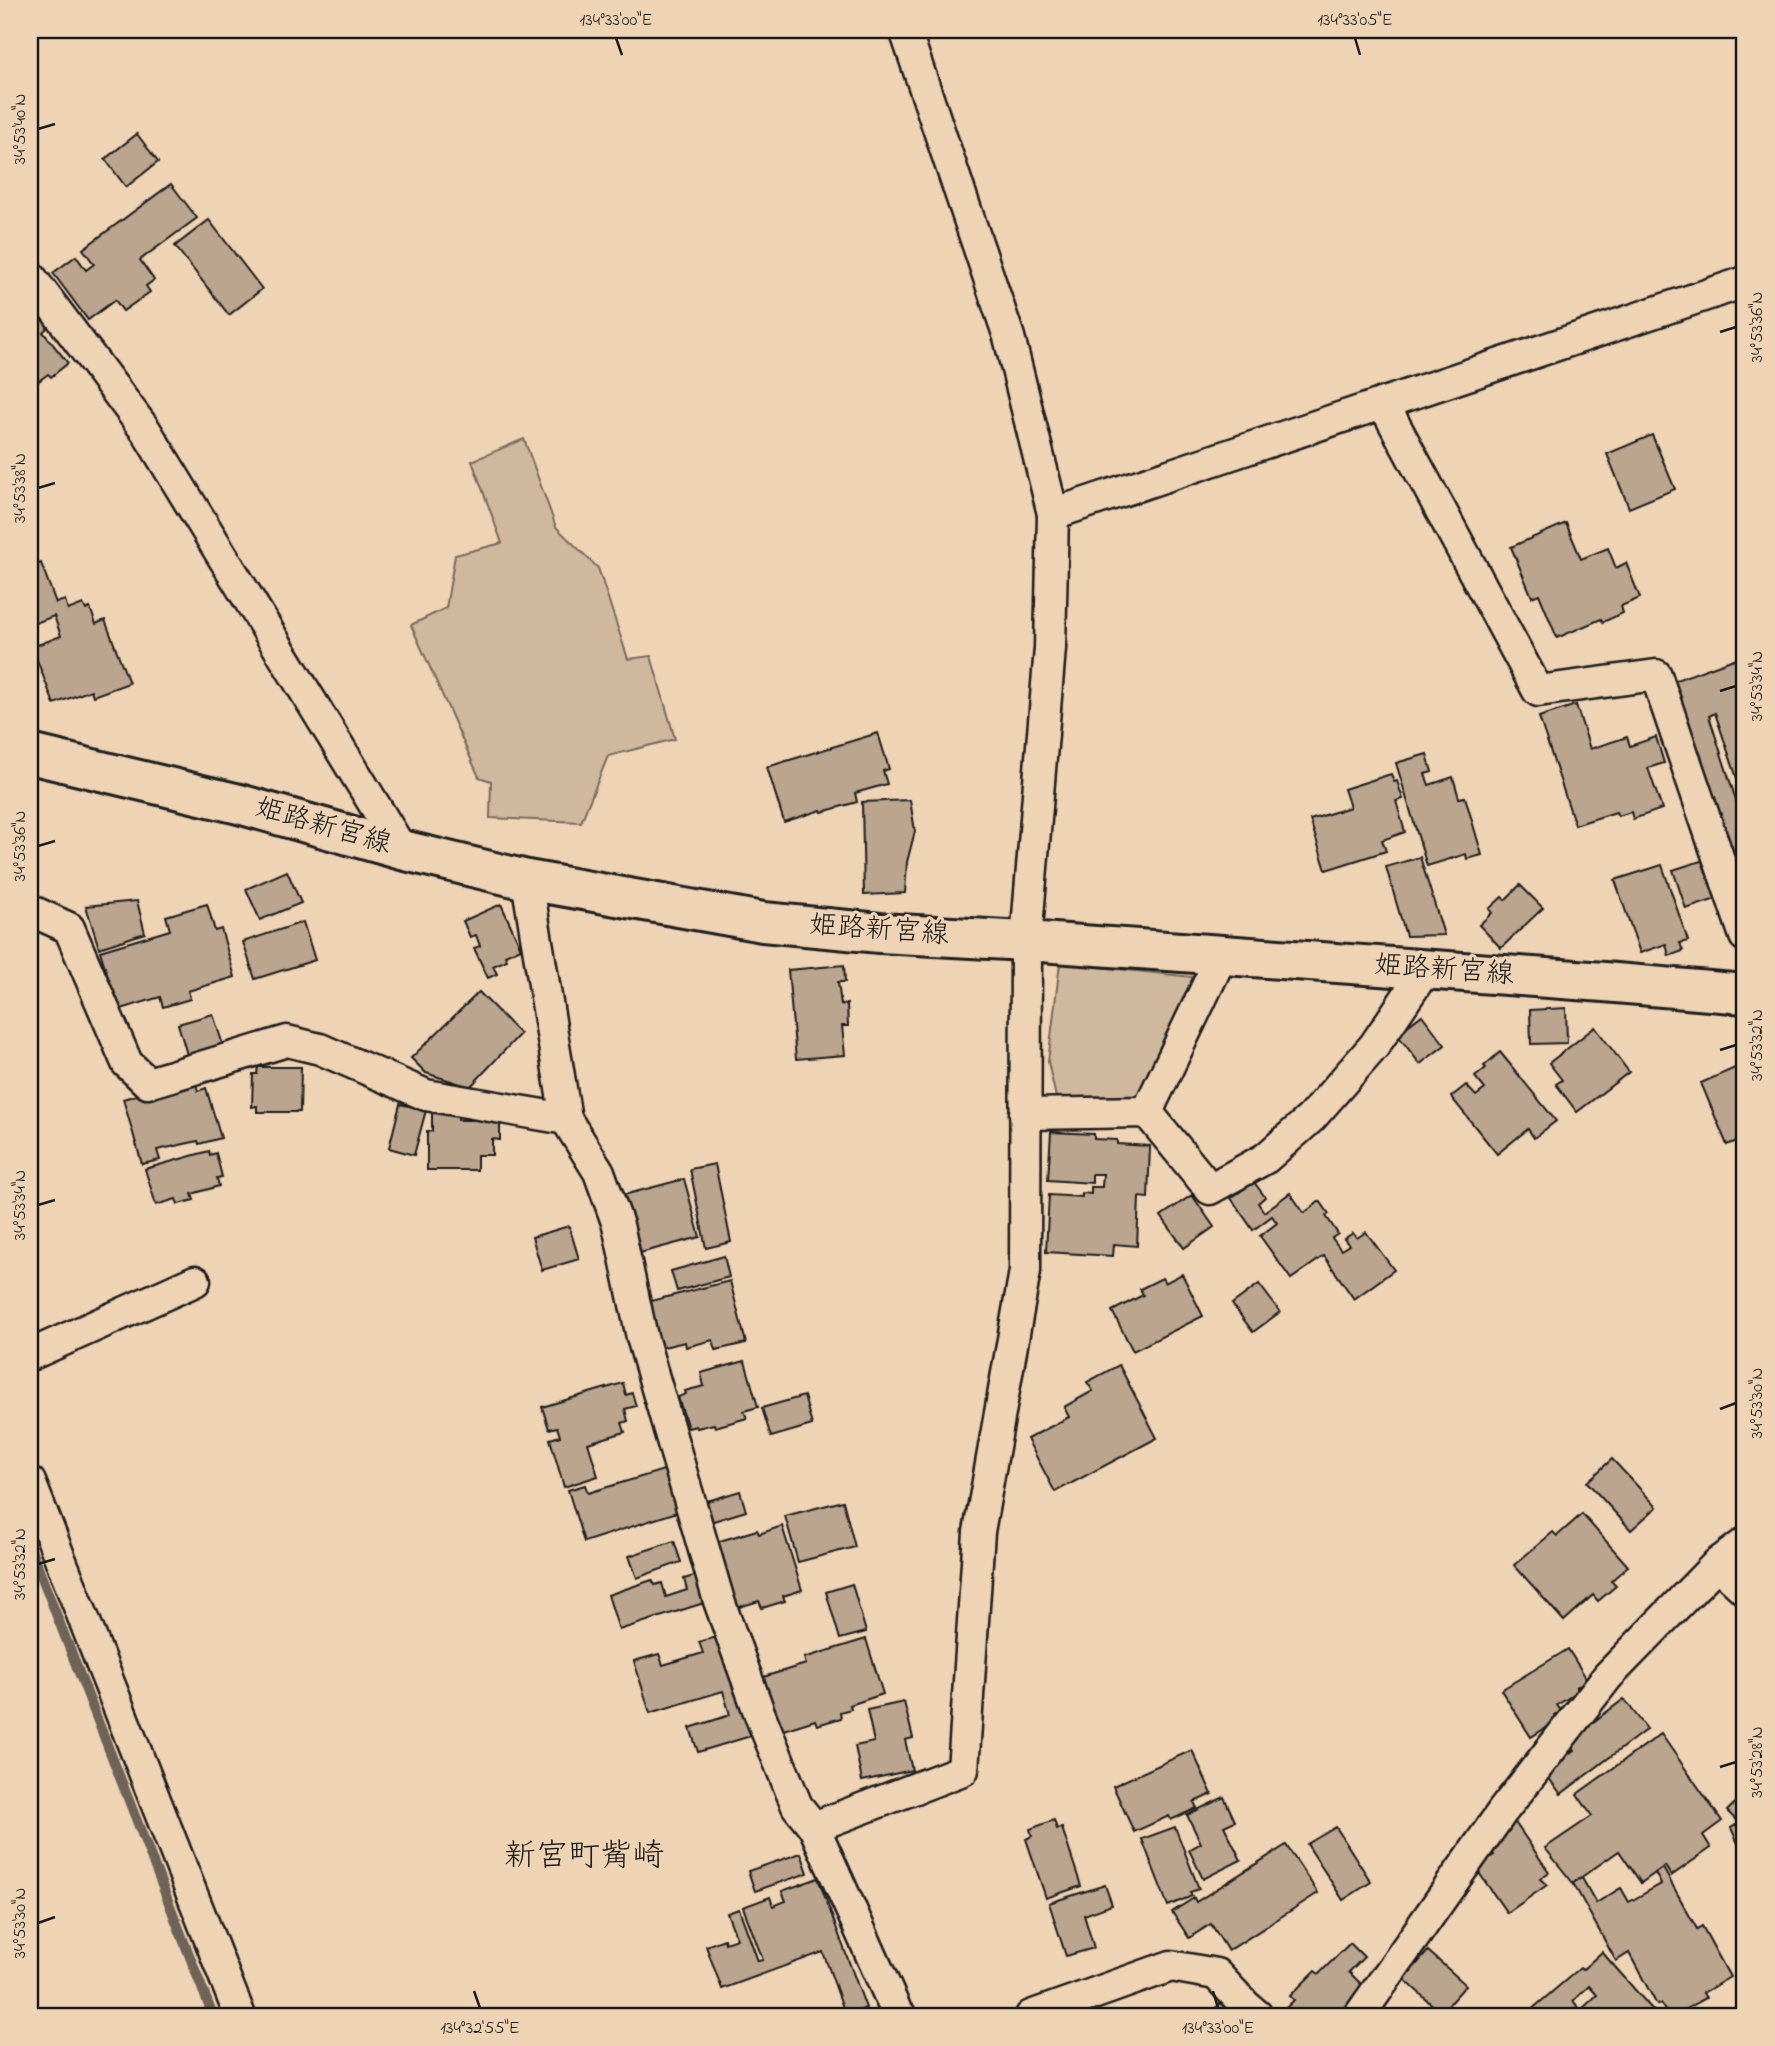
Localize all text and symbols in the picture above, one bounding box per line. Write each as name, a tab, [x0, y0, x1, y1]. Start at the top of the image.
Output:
text: 134°33'00"E	[580, 8, 653, 34]
text: 134°33'05"E	[1317, 8, 1393, 34]
text: 34°53'40"N	[8, 94, 34, 164]
text: 34°53'36"N	[1745, 291, 1771, 363]
text: 34°53'38"N	[8, 453, 34, 523]
text: 34°53'34"N	[1745, 651, 1771, 721]
street label: 姫路新宮線	[250, 788, 396, 866]
text: 34°53'36"N	[8, 810, 34, 882]
street label: 姫路新宮線	[808, 906, 950, 956]
street label: 姫路新宮線	[1373, 946, 1515, 996]
text: 34°53'32"N	[1745, 1009, 1771, 1081]
text: 34°53'34"N	[8, 1170, 34, 1240]
text: 34°53'30"N	[1745, 1368, 1771, 1438]
text: 34°53'32"N	[8, 1528, 34, 1600]
text: 34°53'28"N	[1745, 1726, 1771, 1798]
district label: 新宮町觜崎	[504, 1834, 664, 1881]
text: 34°53'30"N	[8, 1888, 34, 1958]
text: 134°32'55"E	[440, 2016, 520, 2042]
text: 134°33'00"E	[1182, 2016, 1255, 2042]

